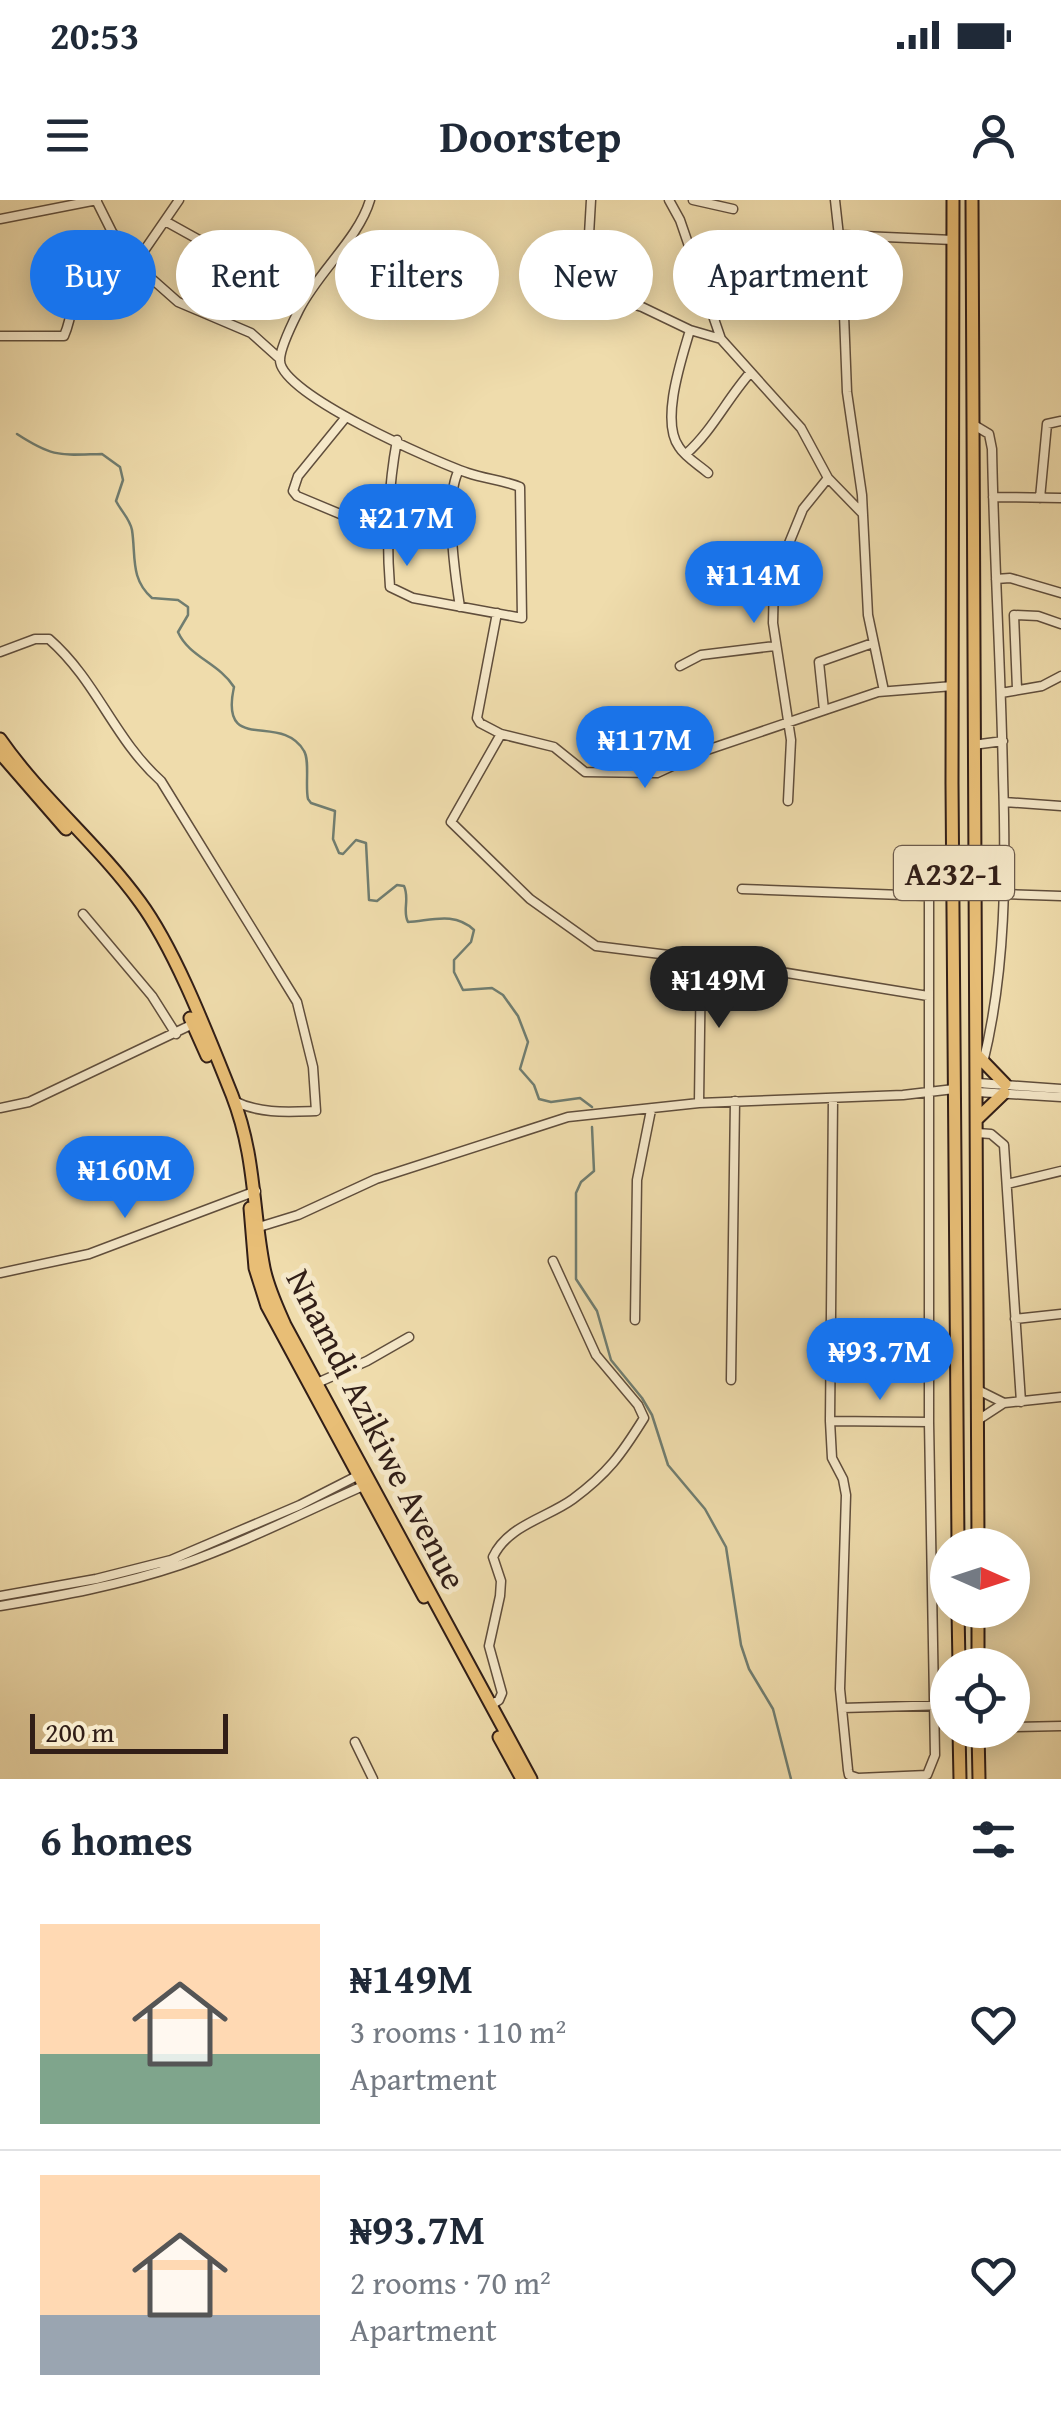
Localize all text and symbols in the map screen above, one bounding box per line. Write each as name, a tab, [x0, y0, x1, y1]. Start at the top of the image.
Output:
text: 20:53	[50, 7, 140, 63]
text: Doorstep	[440, 103, 621, 168]
icon: menu	[40, 108, 95, 163]
icon: person	[966, 108, 1021, 163]
chip: Buy	[30, 230, 156, 320]
chip: Rent	[176, 230, 315, 320]
chip: Filters	[335, 230, 499, 320]
chip: New	[519, 230, 653, 320]
chip: Apartment	[673, 230, 903, 320]
pin: ₦217M	[337, 484, 477, 569]
text: ₦217M	[360, 493, 454, 540]
pin: ₦114M	[684, 541, 824, 626]
text: ₦114M	[707, 550, 801, 597]
pin: ₦117M	[575, 706, 715, 791]
text: ₦117M	[598, 715, 692, 762]
road number: A232-1	[894, 846, 1014, 900]
pin: ₦149M	[649, 946, 789, 1031]
text: ₦149M	[672, 955, 766, 1002]
pin: ₦160M	[55, 1136, 195, 1221]
text: ₦160M	[78, 1145, 172, 1192]
street label: Nnamdi Azikiwe Avenue	[274, 1260, 480, 1598]
pin: ₦93.7M	[799, 1318, 961, 1403]
text: ₦93.7M	[829, 1327, 931, 1374]
north arrow	[930, 1528, 1030, 1628]
map controls	[930, 1528, 1030, 1748]
button: locate	[930, 1648, 1030, 1748]
scale bar	[30, 1709, 228, 1754]
text: 200 m	[45, 1711, 114, 1752]
text: 6 homes	[40, 1809, 193, 1870]
icon: filters	[966, 1812, 1021, 1867]
text: ₦149M	[350, 1947, 473, 2008]
icon: home	[120, 1964, 240, 2084]
icon: heart	[966, 1997, 1021, 2052]
text: 3 rooms · 110 m²	[350, 2008, 566, 2055]
text: Apartment	[350, 2055, 497, 2102]
text: ₦93.7M	[350, 2198, 485, 2259]
icon: home	[120, 2215, 240, 2335]
icon: heart	[966, 2248, 1021, 2303]
text: 2 rooms · 70 m²	[350, 2259, 551, 2306]
text: Apartment	[350, 2306, 497, 2353]

